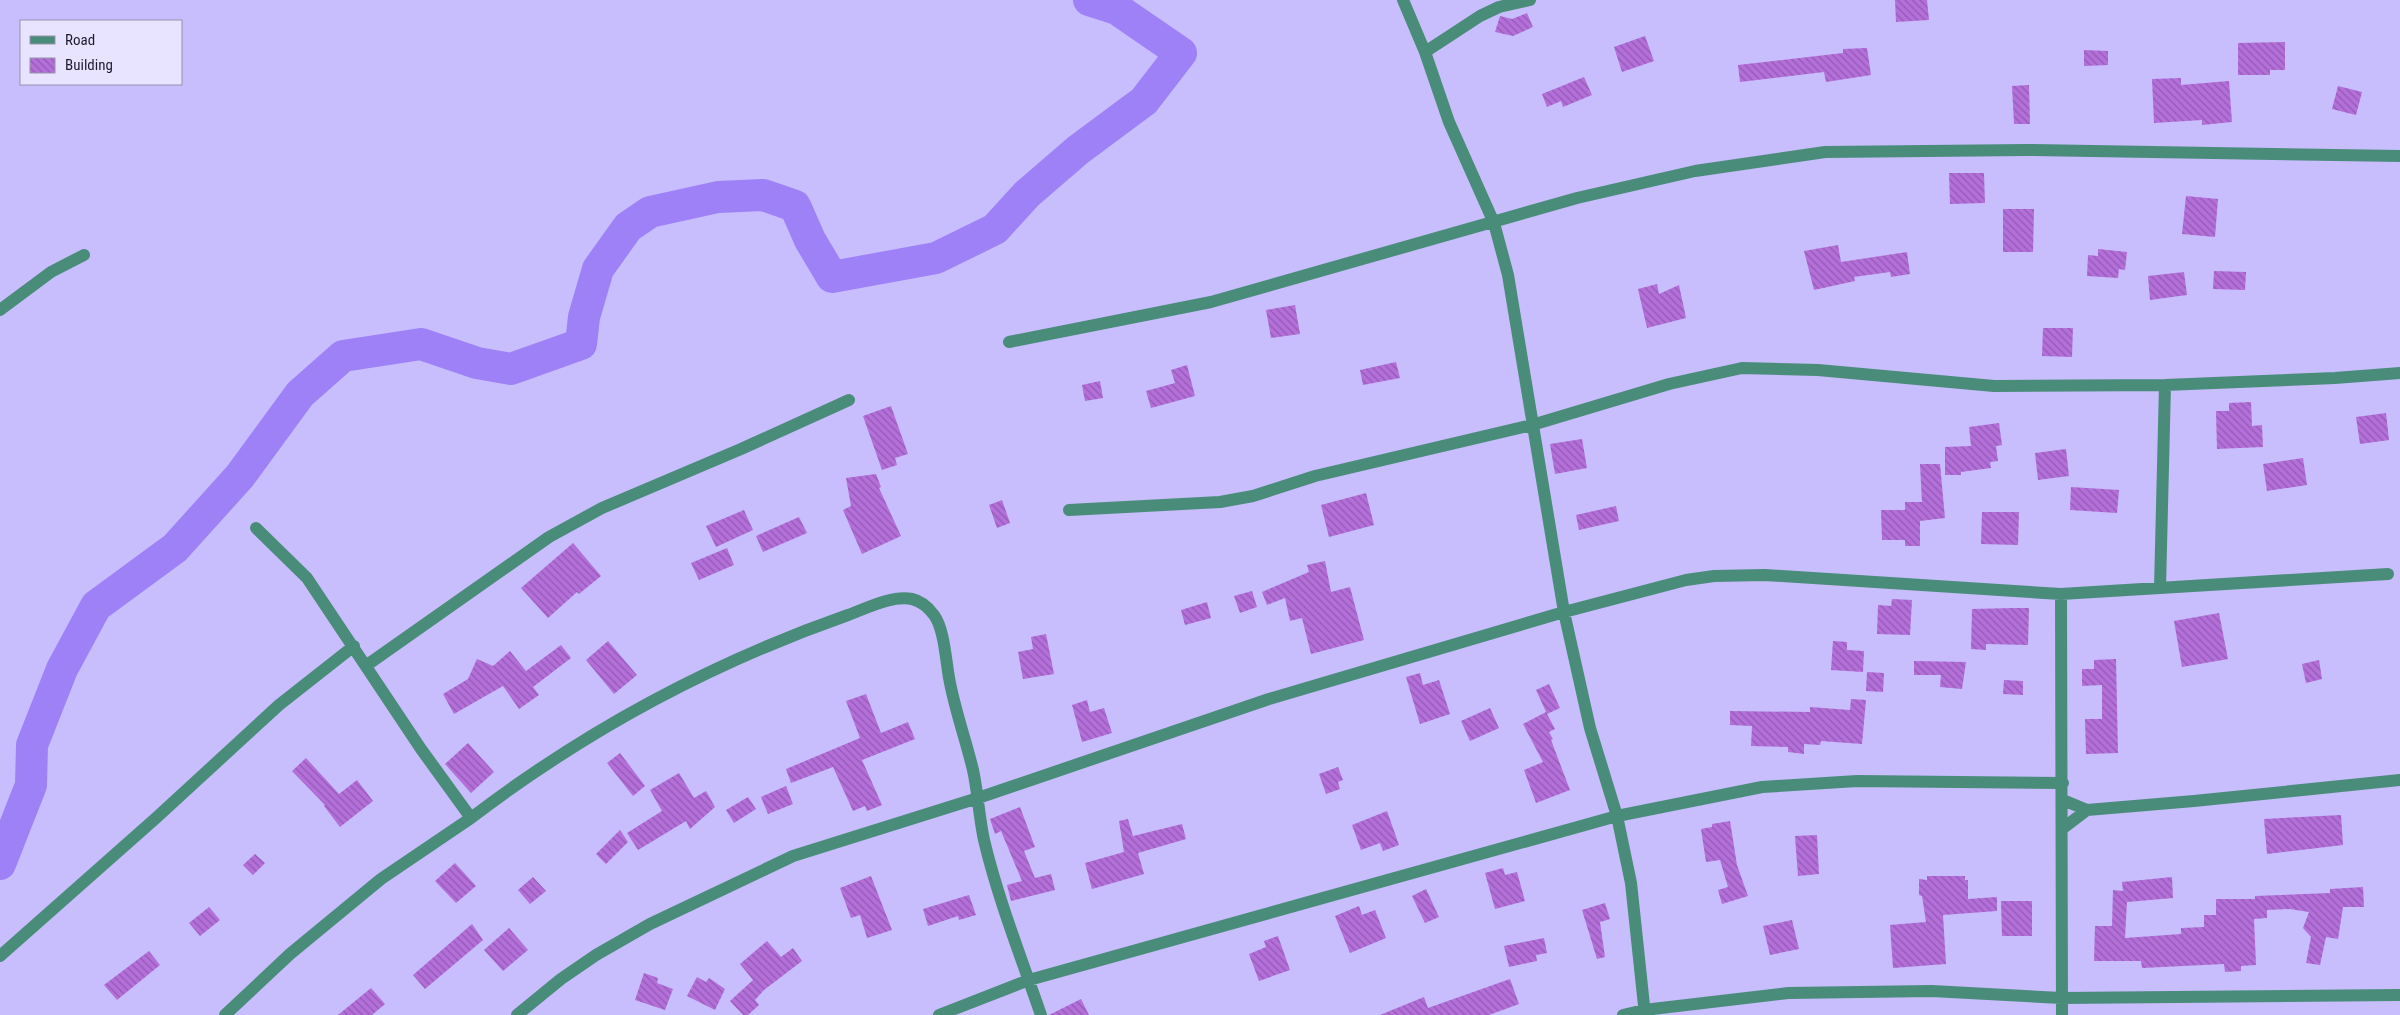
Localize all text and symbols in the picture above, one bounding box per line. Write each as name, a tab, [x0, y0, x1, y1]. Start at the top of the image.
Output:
legend	[20, 20, 182, 85]
text: Road	[65, 31, 95, 49]
text: Building	[65, 56, 113, 74]

